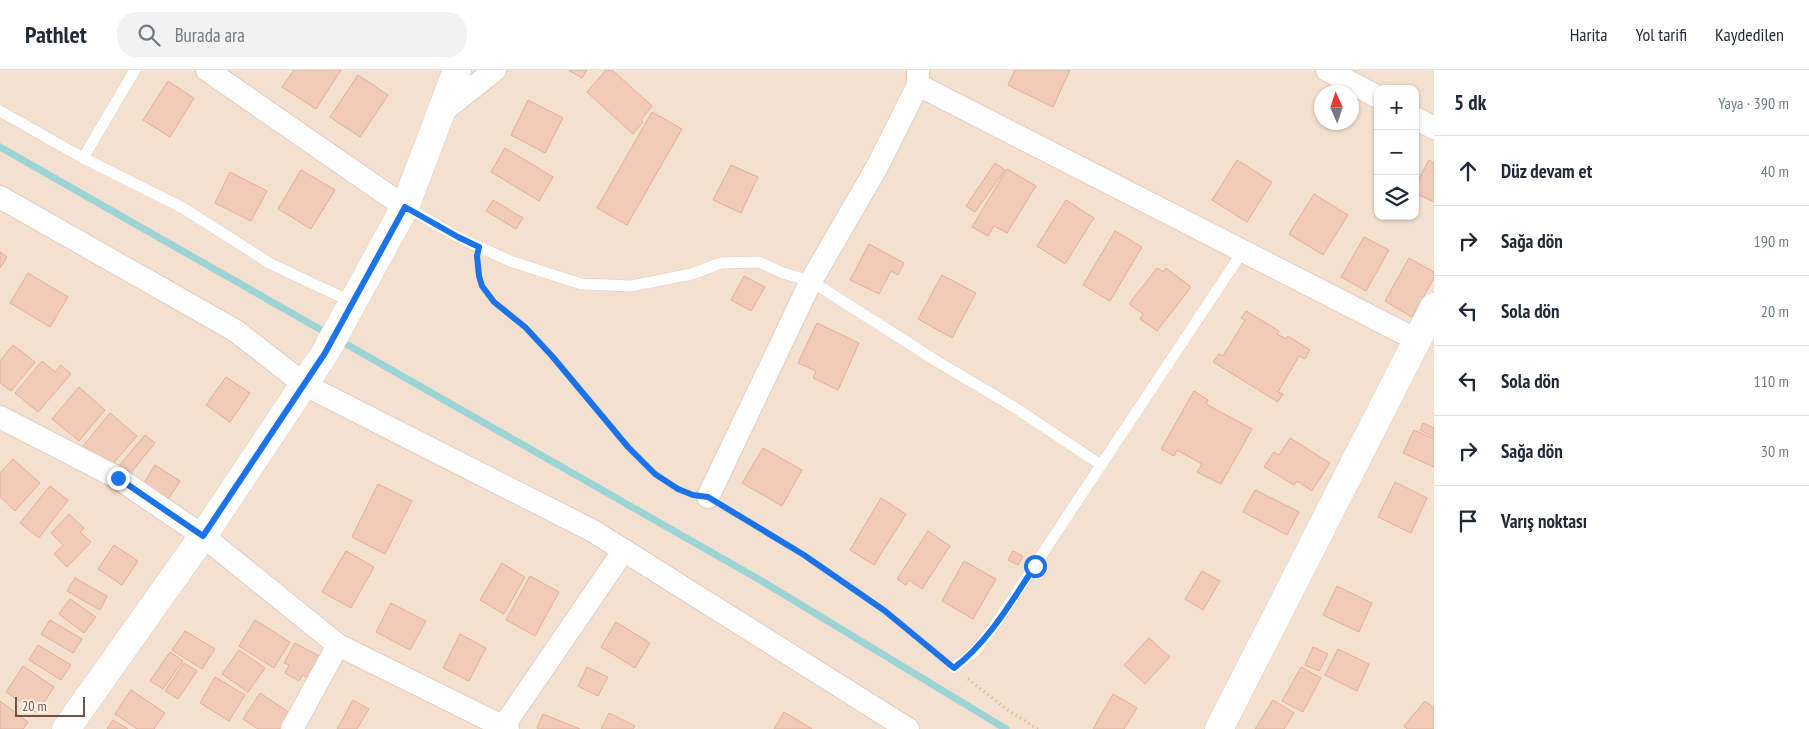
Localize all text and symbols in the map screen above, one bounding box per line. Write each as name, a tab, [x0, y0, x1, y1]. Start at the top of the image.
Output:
search box	[117, 12, 467, 57]
text: Pathlet	[25, 19, 87, 50]
icon: search	[135, 21, 163, 49]
text: Burada ara	[175, 23, 245, 47]
text: Harita	[1570, 23, 1608, 46]
text: Yol tarifi	[1636, 23, 1687, 46]
text: Kaydedilen	[1715, 23, 1784, 46]
north arrow	[1314, 85, 1359, 130]
map controls	[1374, 85, 1419, 220]
button: +	[1374, 85, 1419, 130]
text: 5 dk	[1454, 89, 1486, 116]
text: Yaya · 390 m	[1718, 93, 1789, 113]
button: −	[1374, 130, 1419, 175]
icon: ahead	[1454, 157, 1482, 185]
text: Düz devam et	[1501, 159, 1592, 183]
text: 40 m	[1761, 161, 1789, 181]
button: layers	[1374, 175, 1419, 220]
icon: right	[1454, 227, 1482, 255]
text: Sağa dön	[1501, 229, 1563, 253]
text: 190 m	[1754, 231, 1789, 251]
icon: left	[1454, 297, 1482, 325]
text: Sola dön	[1501, 299, 1560, 323]
text: 20 m	[1761, 301, 1789, 321]
icon: left	[1454, 367, 1482, 395]
text: Sola dön	[1501, 369, 1560, 393]
text: 110 m	[1754, 371, 1789, 391]
icon: right	[1454, 437, 1482, 465]
text: Sağa dön	[1501, 439, 1563, 463]
text: 30 m	[1761, 441, 1789, 461]
route end	[107, 467, 130, 490]
icon: arrive	[1454, 507, 1482, 535]
text: Varış noktası	[1501, 509, 1587, 533]
route start	[1024, 555, 1047, 578]
scale bar	[15, 694, 85, 717]
text: 20 m	[22, 697, 47, 715]

